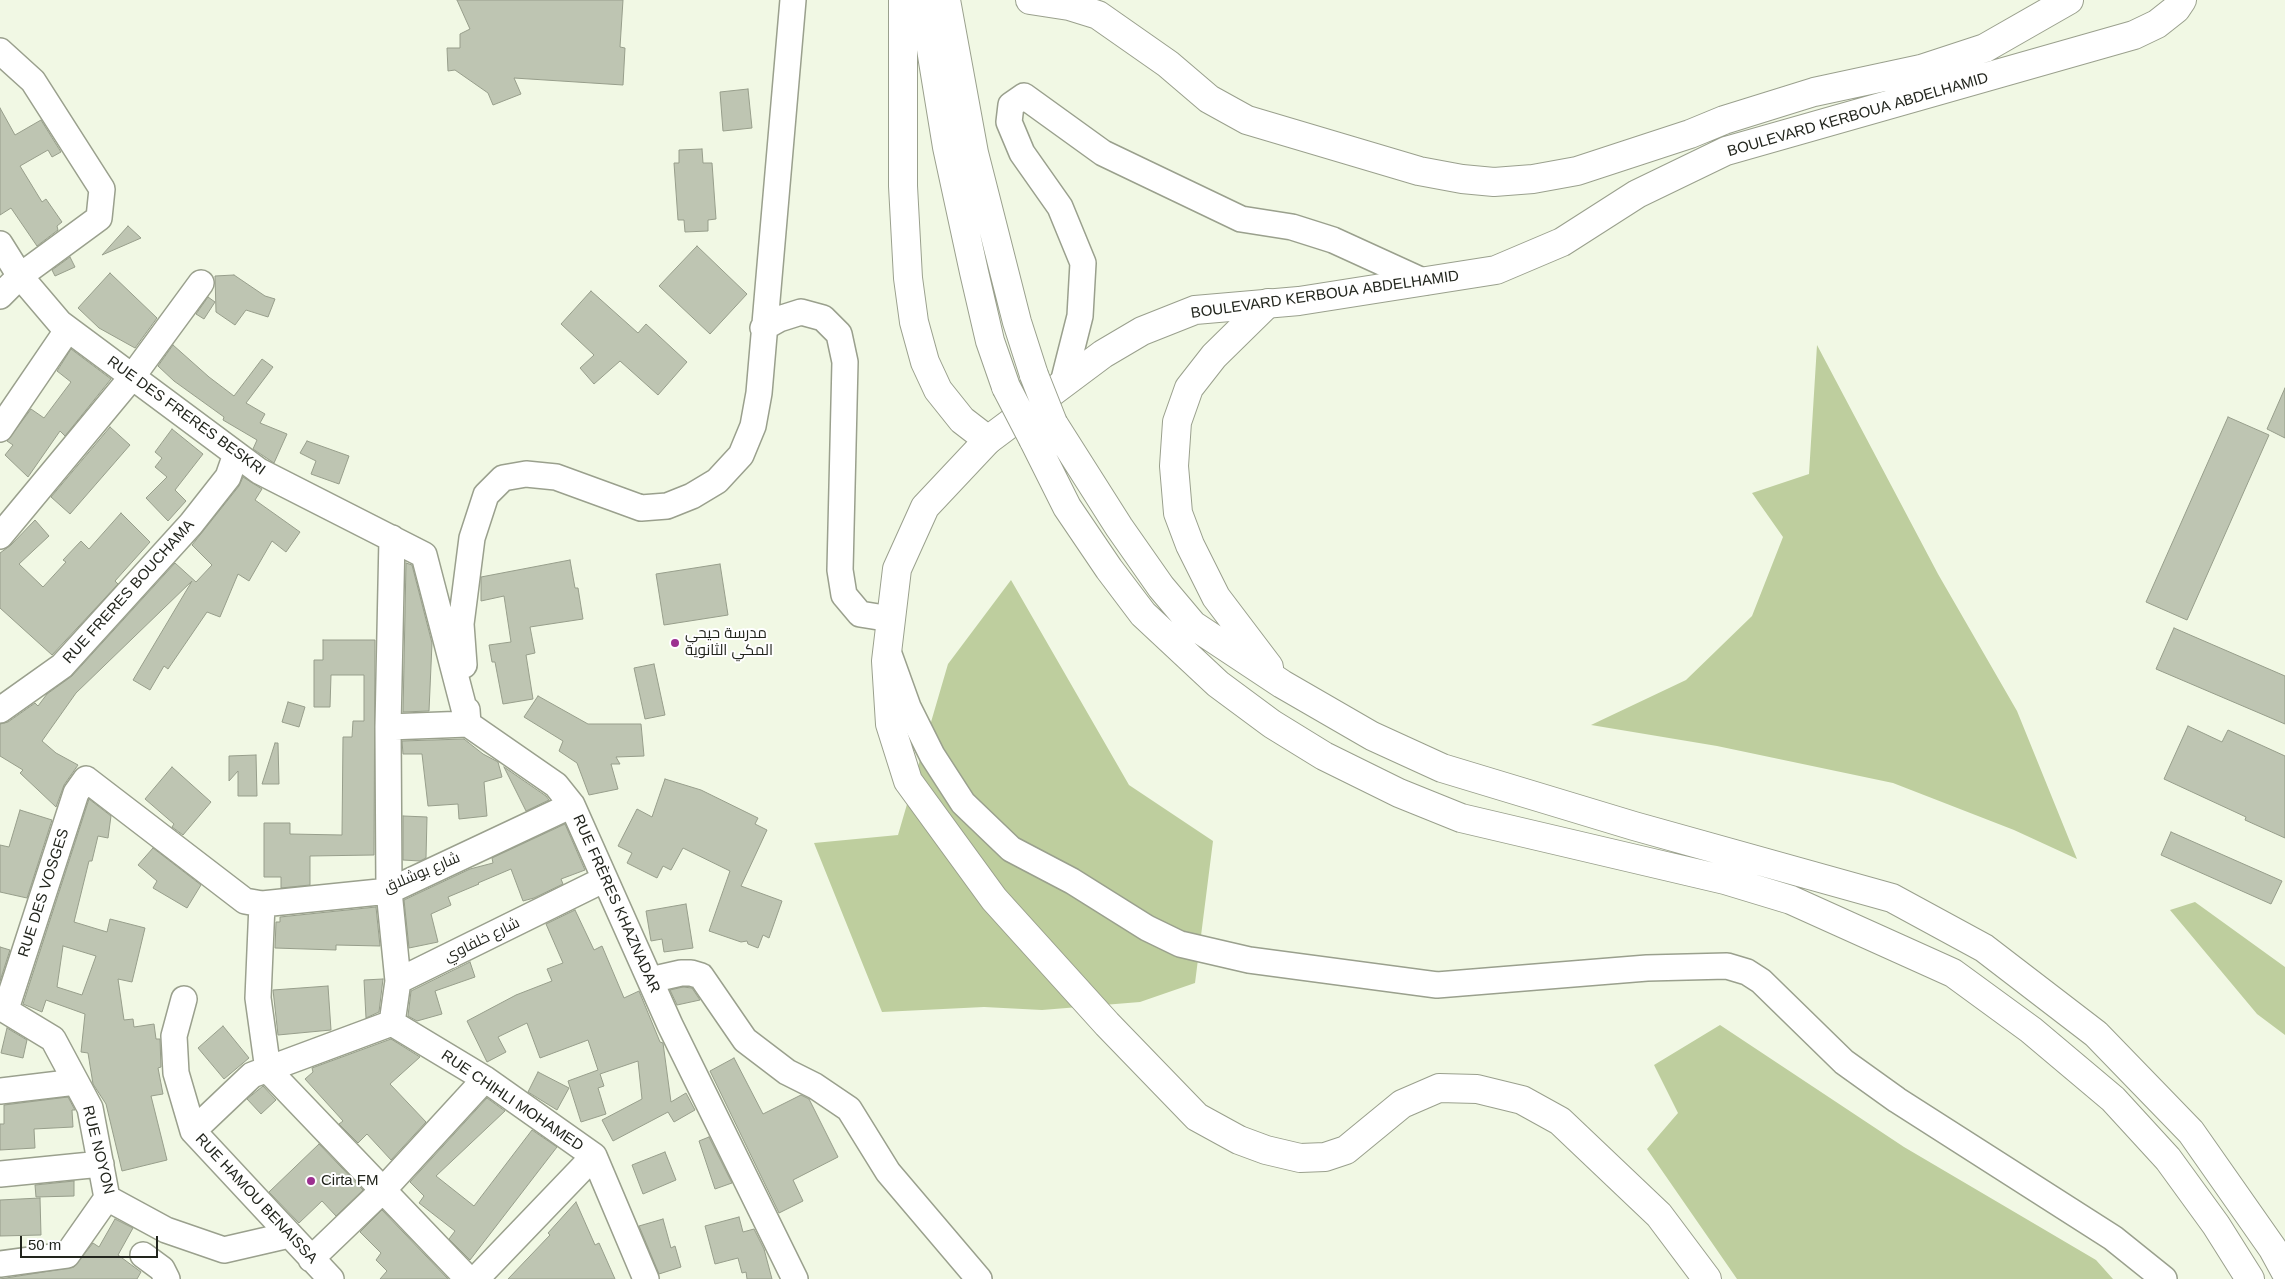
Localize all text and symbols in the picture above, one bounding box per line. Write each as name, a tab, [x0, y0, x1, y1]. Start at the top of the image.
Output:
street label: BOULEVARD KERBOUA ABDELHAMID	[1725, 69, 1991, 161]
street label: BOULEVARD KERBOUA ABDELHAMID	[1190, 267, 1460, 323]
street label: RUE DES FRERES BESKRI	[103, 353, 269, 479]
street label: RUE FRERES BOUCHAMA	[60, 516, 198, 668]
place label: مدرسة حيحي المكي الثانوية	[685, 625, 773, 660]
marker: مدرسة حيحي المكي الثانوية	[669, 637, 681, 649]
street label: RUE FRÈRES KHAZNADAR	[568, 812, 664, 996]
street label: RUE DES VOSGES	[15, 826, 73, 960]
street label: شارع بوشلاق	[381, 849, 463, 897]
street label: شارع خلفاوي	[441, 914, 523, 966]
street label: RUE CHIHLI MOHAMED	[438, 1047, 586, 1155]
street label: RUE NOYON	[78, 1104, 118, 1196]
street label: RUE HAMOU BENAISSA	[191, 1130, 321, 1268]
place label: Cirta FM	[321, 1172, 378, 1190]
marker: Cirta FM	[305, 1175, 317, 1187]
scale bar	[22, 1226, 160, 1258]
text: 50 m	[28, 1236, 61, 1253]

